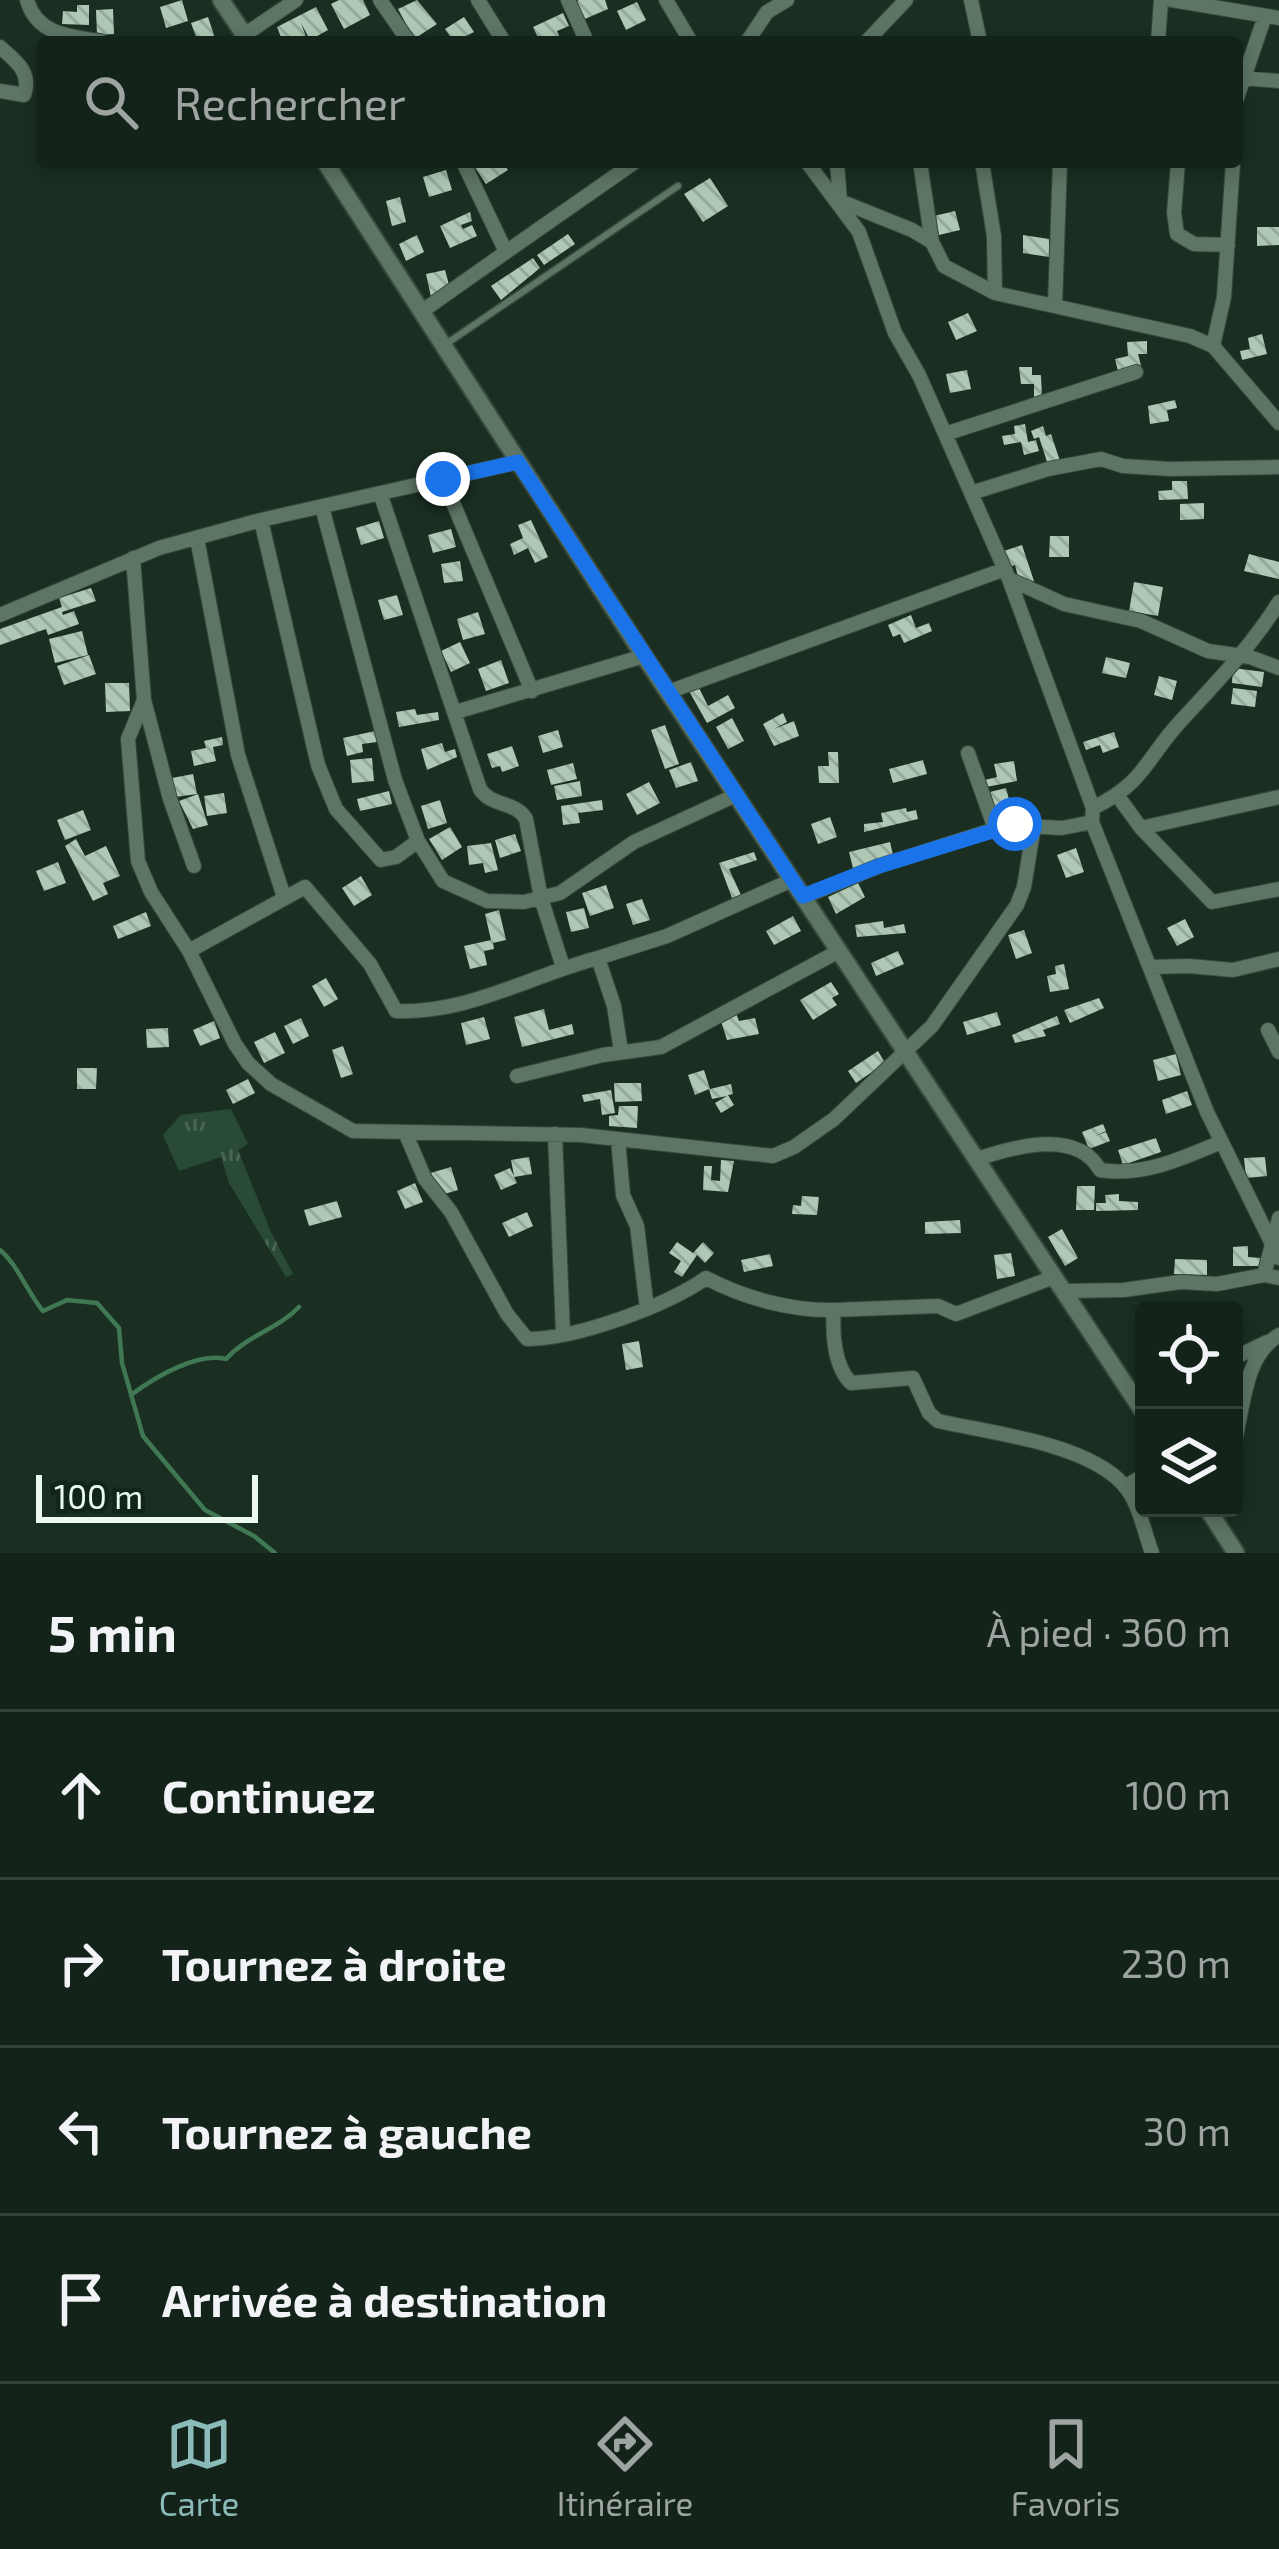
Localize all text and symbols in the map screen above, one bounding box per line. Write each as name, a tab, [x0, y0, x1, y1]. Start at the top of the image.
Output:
search box	[36, 36, 1243, 168]
icon: search	[78, 69, 144, 135]
text: Rechercher	[174, 75, 406, 129]
route end	[416, 452, 470, 506]
route start	[988, 797, 1042, 851]
map controls	[1135, 1301, 1243, 1517]
button: locate	[1135, 1301, 1243, 1409]
button: layers	[1135, 1409, 1243, 1517]
scale bar	[36, 1469, 258, 1522]
text: 100 m	[54, 1476, 143, 1516]
text: 5 min	[48, 1601, 177, 1662]
text: À pied · 360 m	[986, 1608, 1231, 1655]
icon: ahead	[48, 1762, 114, 1828]
text: Continuez	[162, 1768, 376, 1822]
text: 100 m	[1126, 1771, 1231, 1818]
icon: right	[48, 1930, 114, 1996]
text: Tournez à droite	[162, 1936, 507, 1990]
text: 230 m	[1121, 1939, 1231, 1986]
icon: left	[48, 2098, 114, 2164]
text: Tournez à gauche	[162, 2104, 532, 2158]
text: 30 m	[1143, 2107, 1231, 2154]
icon: arrive	[48, 2266, 114, 2332]
text: Arrivée à destination	[162, 2272, 607, 2326]
tab: Carte	[159, 2411, 239, 2523]
tab: Itinéraire	[557, 2411, 693, 2523]
tab: Favoris	[1011, 2411, 1120, 2523]

